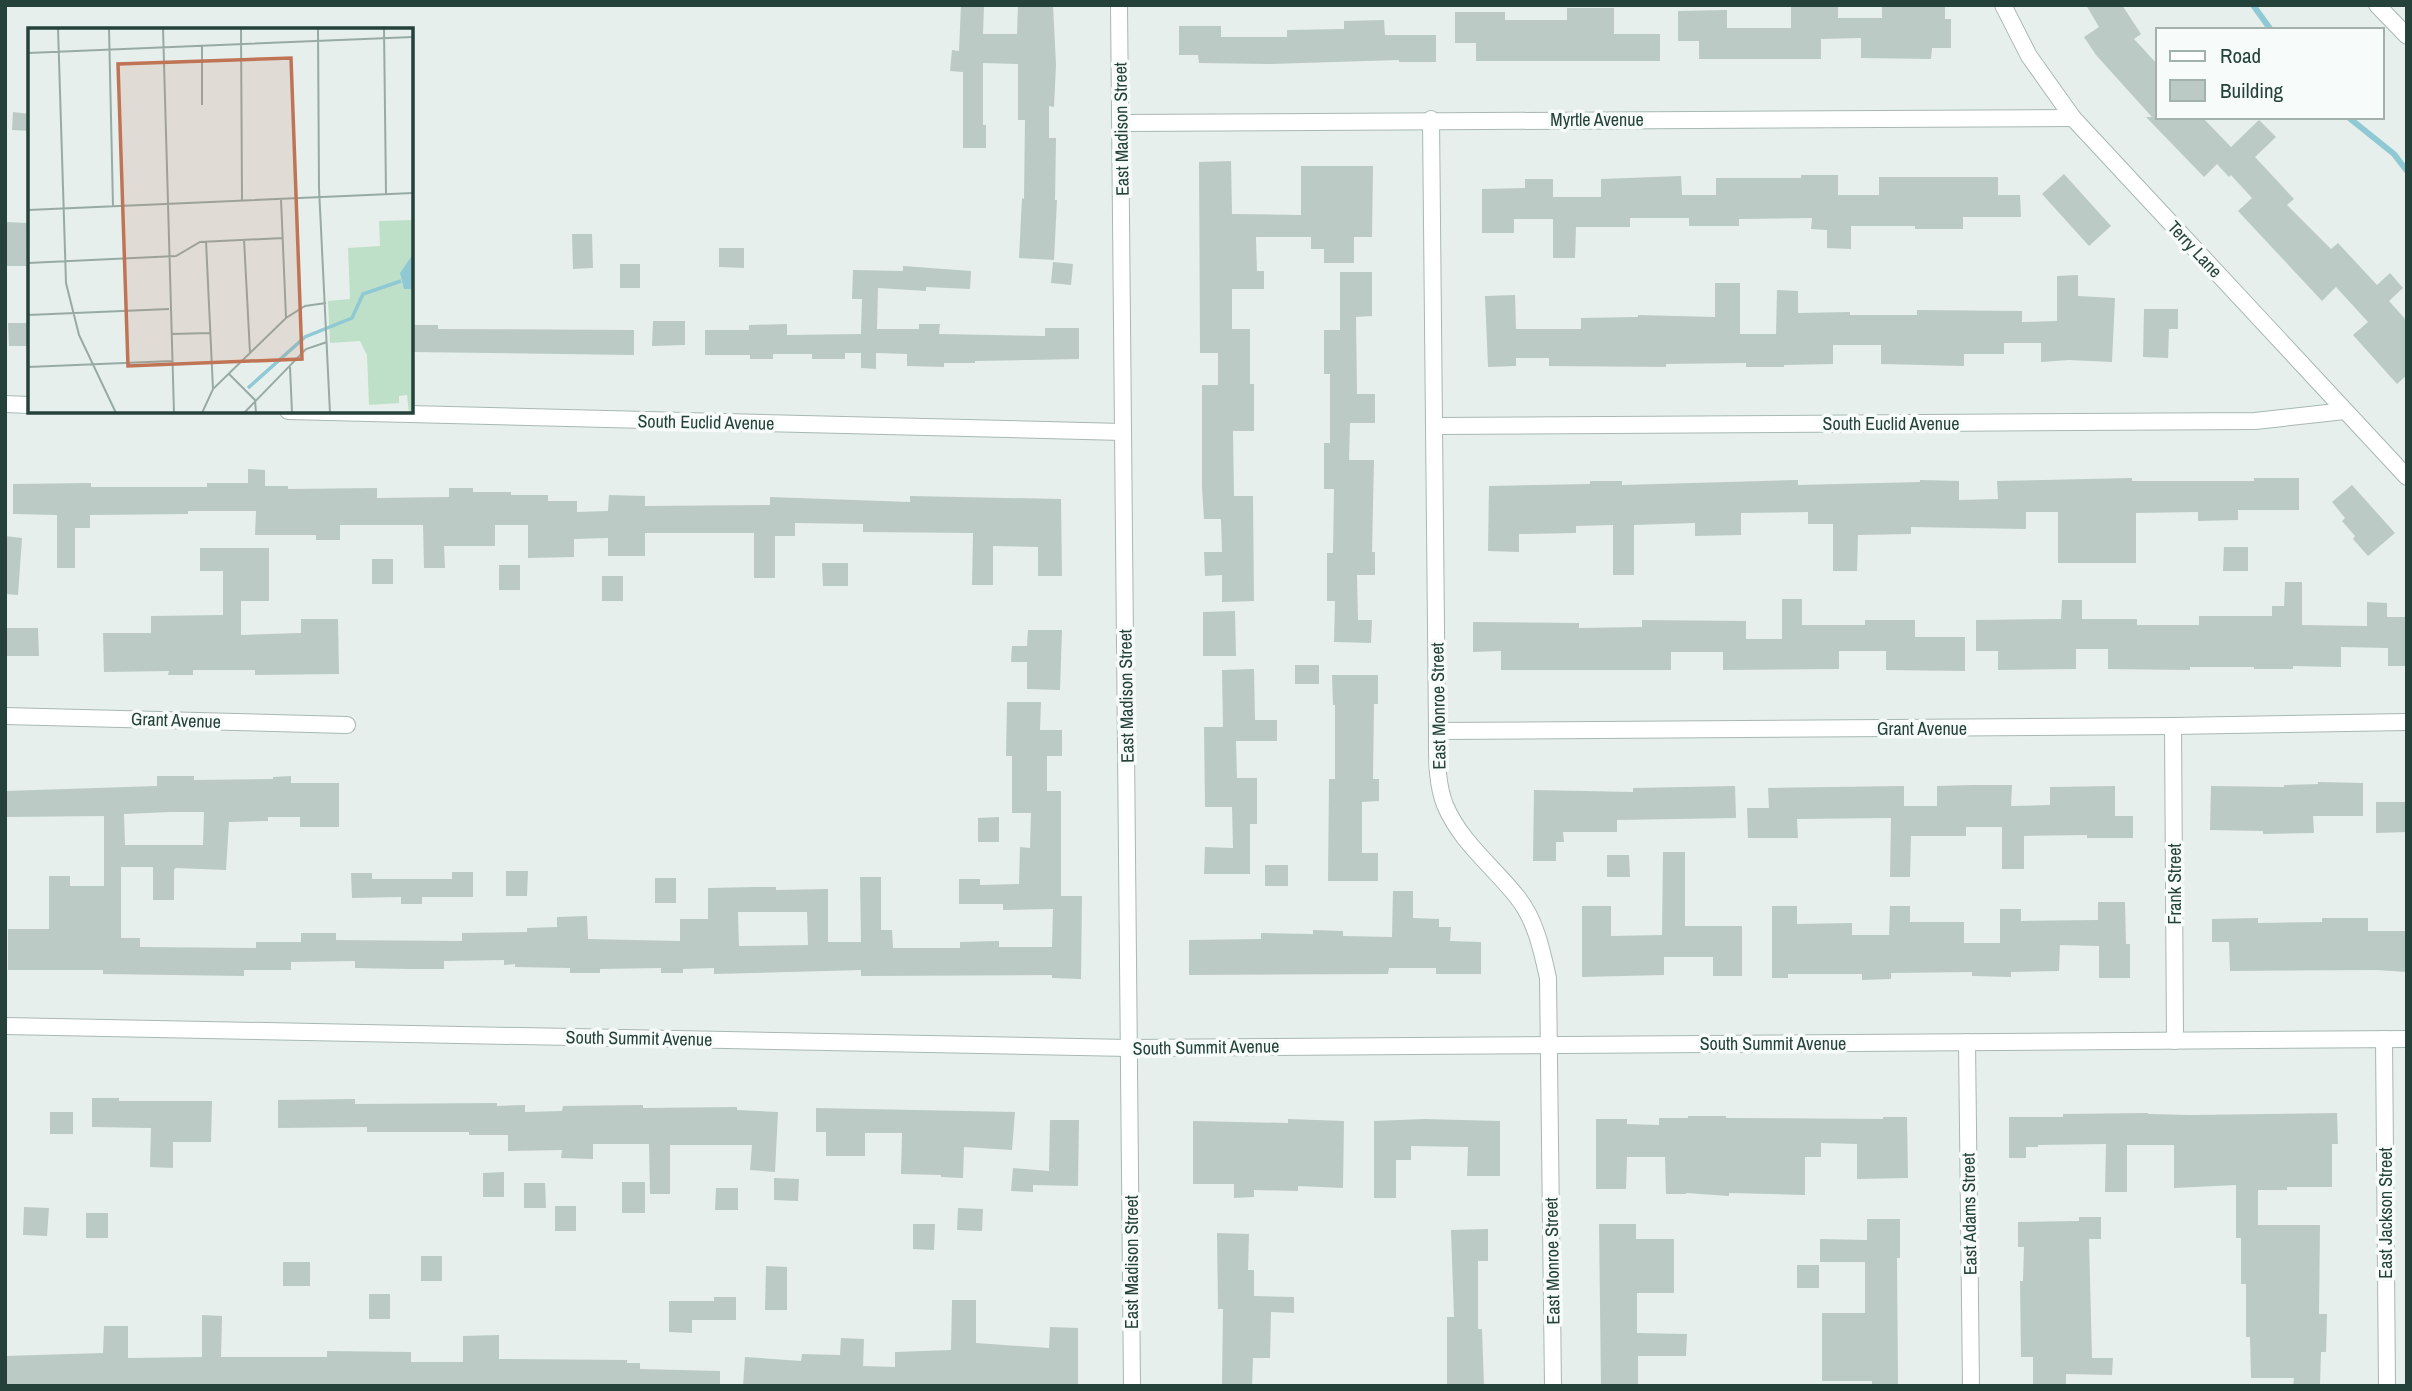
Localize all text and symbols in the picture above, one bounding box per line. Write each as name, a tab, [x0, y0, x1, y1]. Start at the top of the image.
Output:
inset map	[28, 28, 413, 413]
legend	[2156, 28, 2384, 119]
text: Road	[2220, 41, 2261, 70]
street label: East Madison Street	[1107, 62, 1135, 196]
text: Building	[2220, 76, 2284, 105]
street label: Myrtle Avenue	[1550, 107, 1644, 132]
street label: Terry Lane	[2162, 215, 2228, 283]
street label: South Euclid Avenue	[637, 408, 775, 436]
street label: South Euclid Avenue	[1823, 411, 1959, 436]
street label: East Madison Street	[1112, 629, 1140, 763]
street label: East Monroe Street	[1424, 642, 1452, 770]
street label: Grant Avenue	[131, 706, 221, 734]
street label: Grant Avenue	[1877, 716, 1967, 741]
street label: Frank Street	[2162, 843, 2187, 925]
street label: South Summit Avenue	[565, 1024, 713, 1052]
street label: South Summit Avenue	[1700, 1031, 1846, 1056]
street label: South Summit Avenue	[1132, 1033, 1280, 1061]
street label: East Jackson Street	[2373, 1147, 2398, 1279]
street label: East Adams Street	[1955, 1153, 1983, 1275]
street label: East Madison Street	[1119, 1195, 1144, 1329]
street label: East Monroe Street	[1538, 1197, 1566, 1325]

